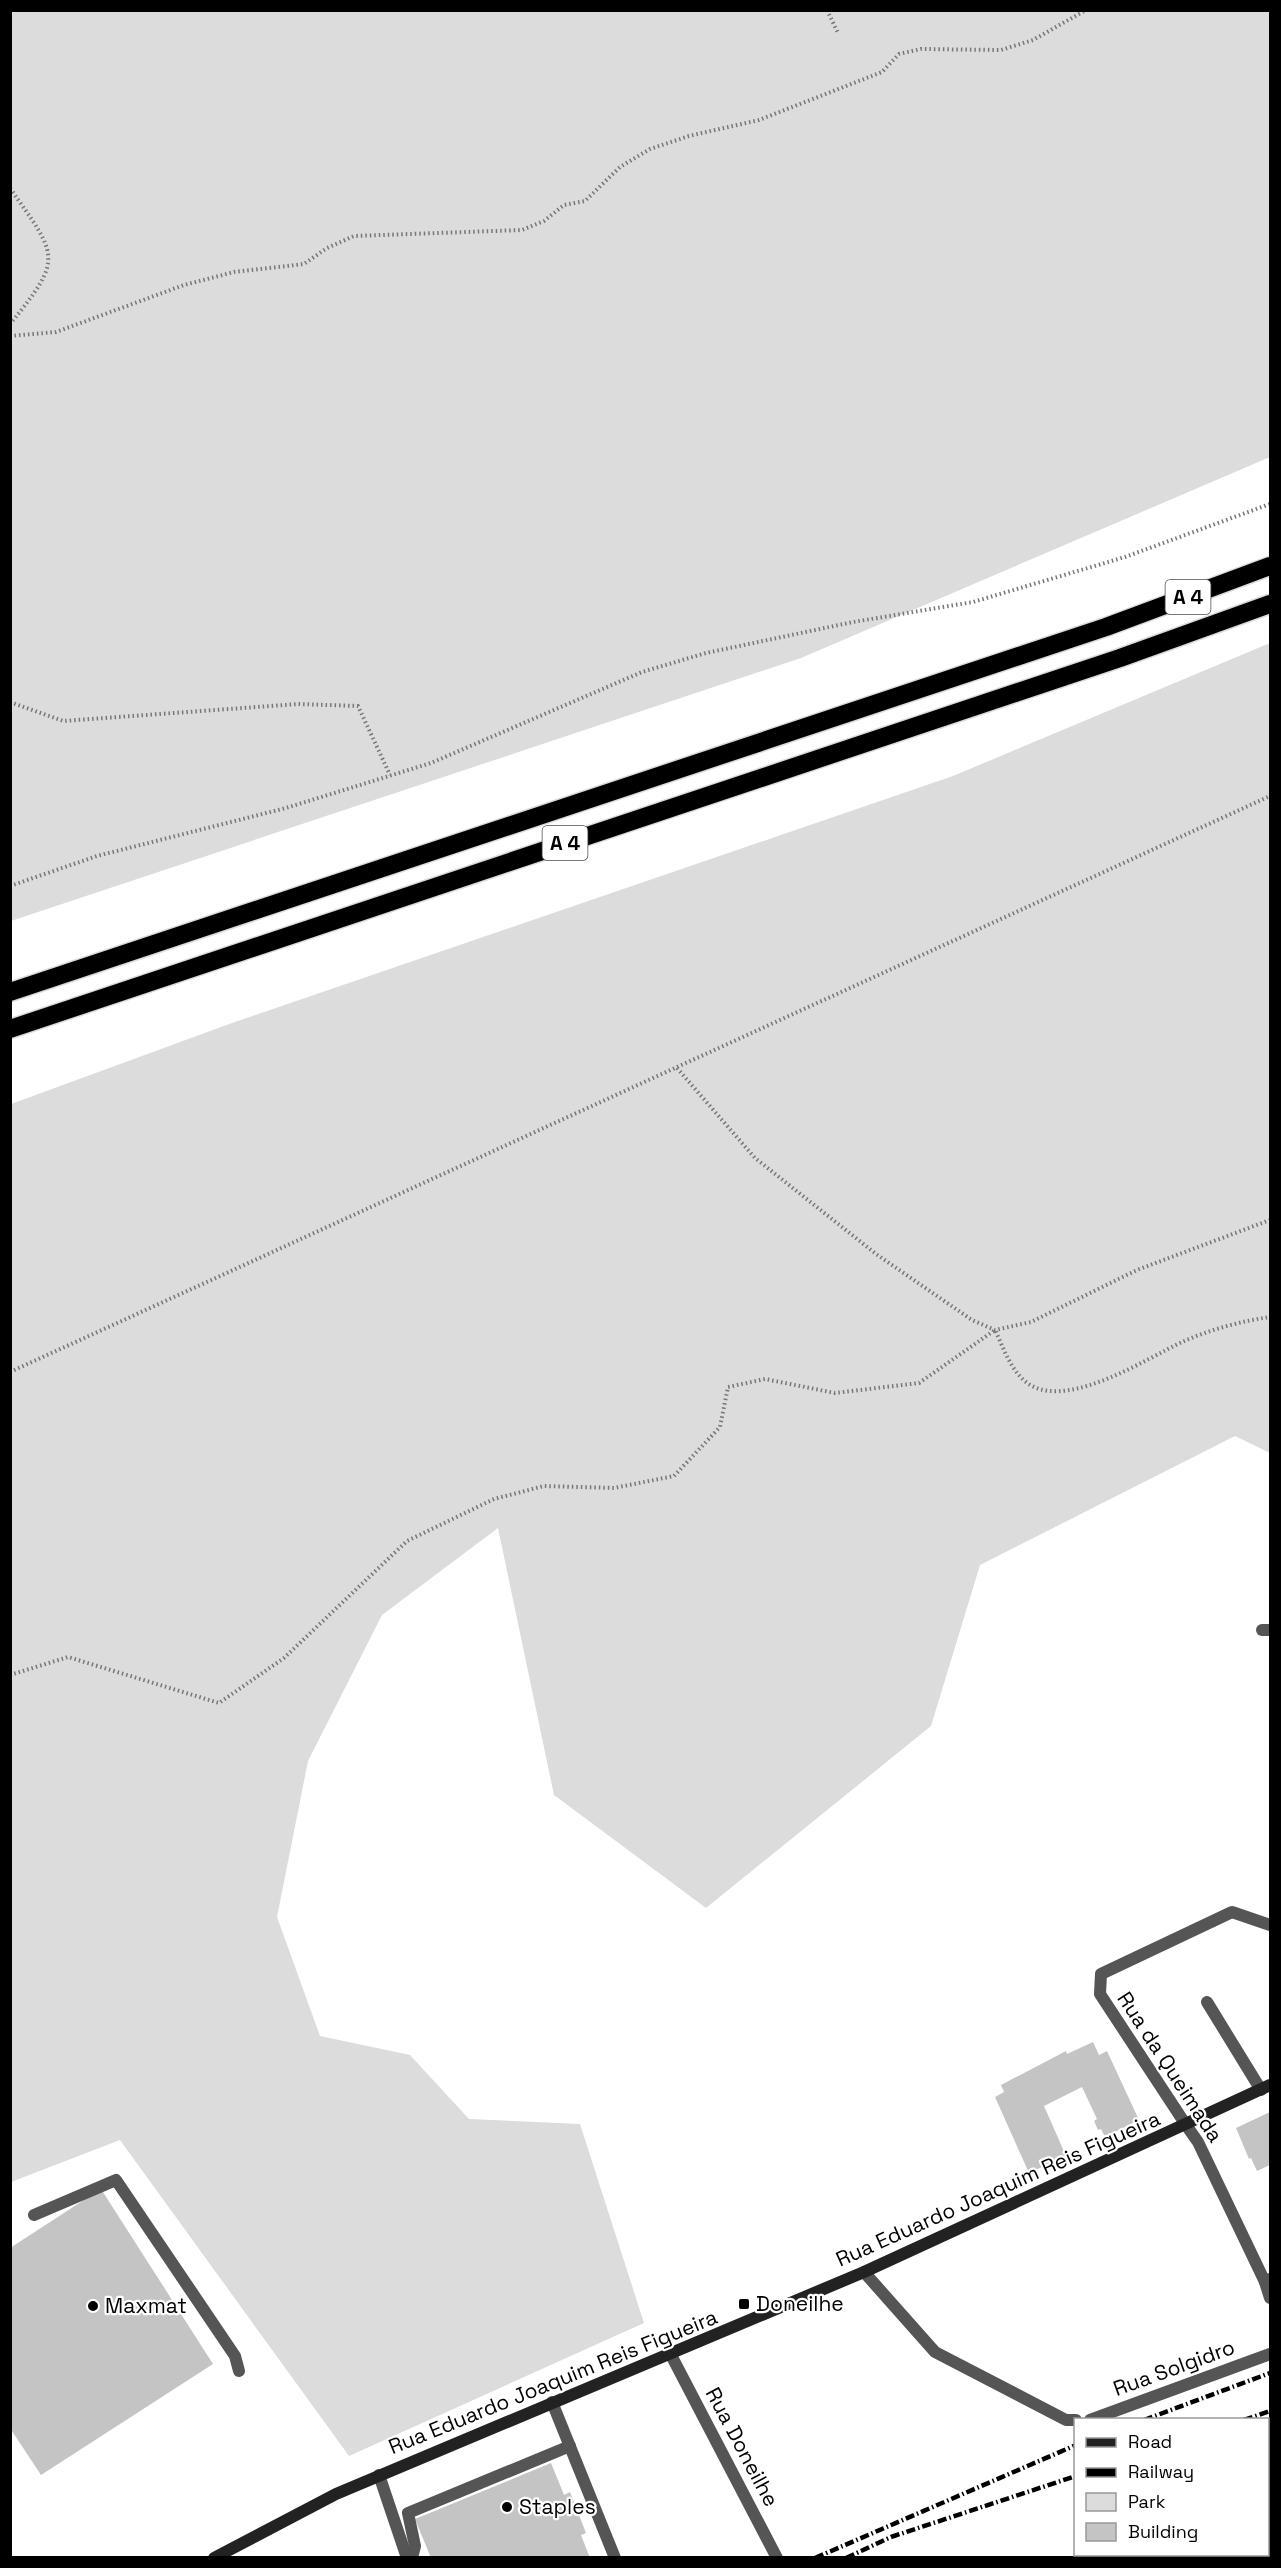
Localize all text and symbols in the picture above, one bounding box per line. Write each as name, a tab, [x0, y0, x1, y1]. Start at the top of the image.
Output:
road number: A 4	[1166, 580, 1210, 614]
road number: A 4	[542, 826, 588, 860]
street label: Rua da Queimada	[1112, 1986, 1229, 2147]
street label: Rua Eduardo Joaquim Reis Figueira	[831, 2105, 1164, 2273]
place label: Doneilhe	[756, 2290, 844, 2317]
place label: Maxmat	[105, 2292, 187, 2319]
marker: Doneilhe	[737, 2297, 751, 2311]
marker: Maxmat	[86, 2299, 100, 2313]
street label: Rua Eduardo Joaquim Reis Figueira	[384, 2303, 721, 2460]
street label: Rua Solgidro	[1109, 2333, 1238, 2402]
street label: Rua Doneilhe	[700, 2382, 785, 2511]
legend	[1074, 2418, 1269, 2556]
text: Road	[1128, 2430, 1172, 2453]
text: Railway	[1128, 2460, 1194, 2483]
text: Park	[1128, 2490, 1166, 2513]
place label: Staples	[519, 2493, 596, 2520]
marker: Staples	[500, 2500, 514, 2514]
text: Building	[1128, 2520, 1198, 2543]

